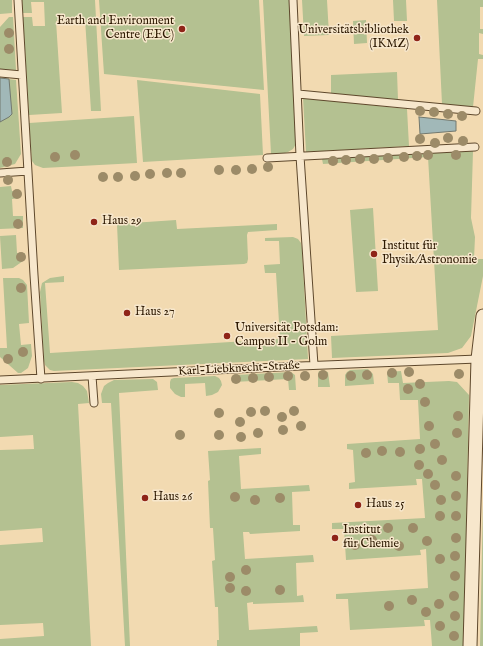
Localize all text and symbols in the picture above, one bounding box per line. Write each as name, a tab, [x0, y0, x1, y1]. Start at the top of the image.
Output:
place label: Earth and Environment Centre (EEC)	[57, 15, 174, 43]
marker: Earth and Environment Centre (EEC)	[177, 24, 187, 34]
place label: Universitätsbibliothek (IKMZ)	[298, 24, 409, 52]
marker: Universitätsbibliothek (IKMZ)	[412, 33, 422, 43]
place label: Haus 29	[102, 215, 141, 229]
marker: Haus 29	[89, 217, 99, 227]
place label: Institut für Physik/Astronomie	[382, 240, 477, 268]
marker: Institut für Physik/Astronomie	[369, 249, 379, 259]
place label: Haus 27	[135, 306, 175, 320]
marker: Haus 27	[122, 308, 132, 318]
place label: Universität Potsdam: Campus II - Golm	[235, 322, 339, 350]
marker: Universität Potsdam: Campus II - Golm	[222, 331, 232, 341]
street label: Karl-Liebknecht-Straße	[178, 359, 300, 379]
place label: Haus 26	[153, 491, 192, 505]
marker: Haus 26	[140, 493, 150, 503]
place label: Haus 25	[366, 498, 404, 512]
marker: Haus 25	[353, 500, 363, 510]
place label: Institut für Chemie	[343, 524, 399, 552]
marker: Institut für Chemie	[330, 533, 340, 543]

